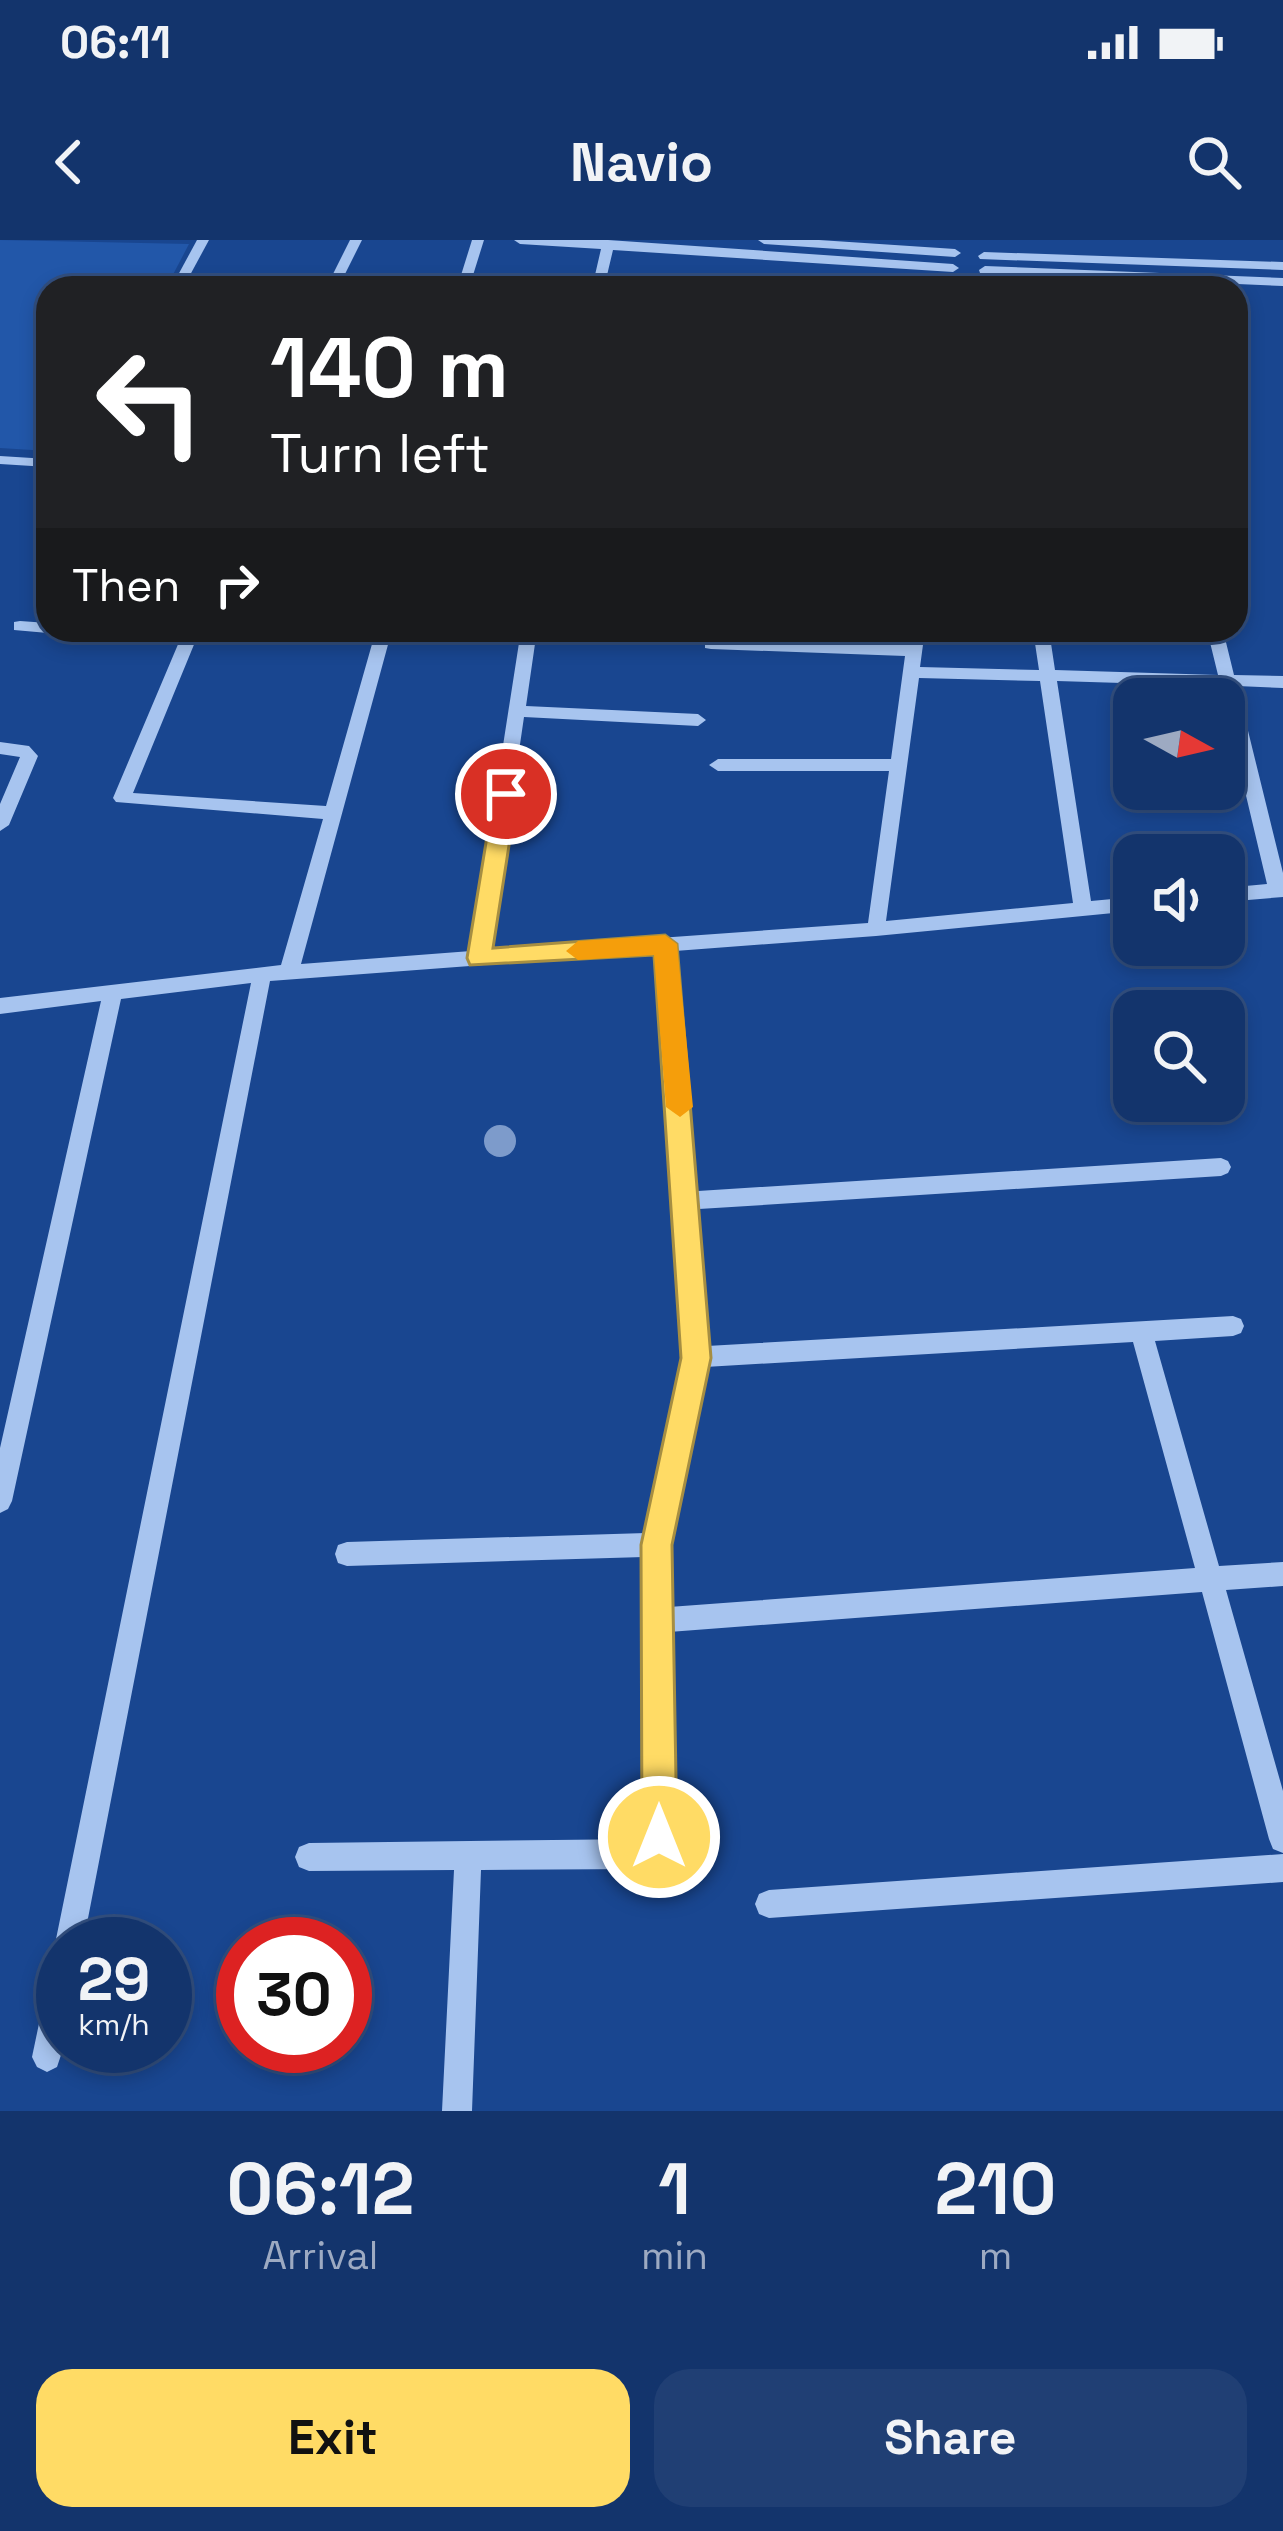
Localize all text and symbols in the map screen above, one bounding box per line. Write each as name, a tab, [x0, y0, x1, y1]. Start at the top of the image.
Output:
text: 06:11	[60, 14, 171, 71]
text: Navio	[570, 128, 713, 197]
icon: back	[36, 129, 102, 195]
icon: search	[1181, 129, 1247, 195]
text: 140 m	[270, 314, 509, 422]
icon: left	[72, 324, 228, 480]
text: Turn left	[270, 419, 490, 488]
icon: right	[204, 552, 270, 618]
text: Then	[72, 557, 180, 614]
north arrow	[1113, 678, 1245, 810]
map controls	[1113, 678, 1245, 1122]
pin	[455, 743, 557, 845]
icon: arrive	[473, 761, 539, 827]
button: sound	[1113, 834, 1245, 966]
button: search	[1113, 990, 1245, 1122]
position arrow	[596, 1774, 722, 1900]
speed limit sign: 30	[216, 1917, 372, 2073]
text: 29	[78, 1941, 150, 2018]
text: km/h	[78, 2005, 150, 2044]
text: 06:12	[227, 2143, 414, 2235]
text: 1	[658, 2143, 691, 2235]
text: 210	[934, 2143, 1056, 2235]
text: Arrival	[263, 2231, 378, 2280]
text: min	[641, 2231, 708, 2280]
text: m	[979, 2231, 1012, 2280]
button: Exit	[36, 2369, 630, 2507]
button: Share	[654, 2369, 1247, 2507]

